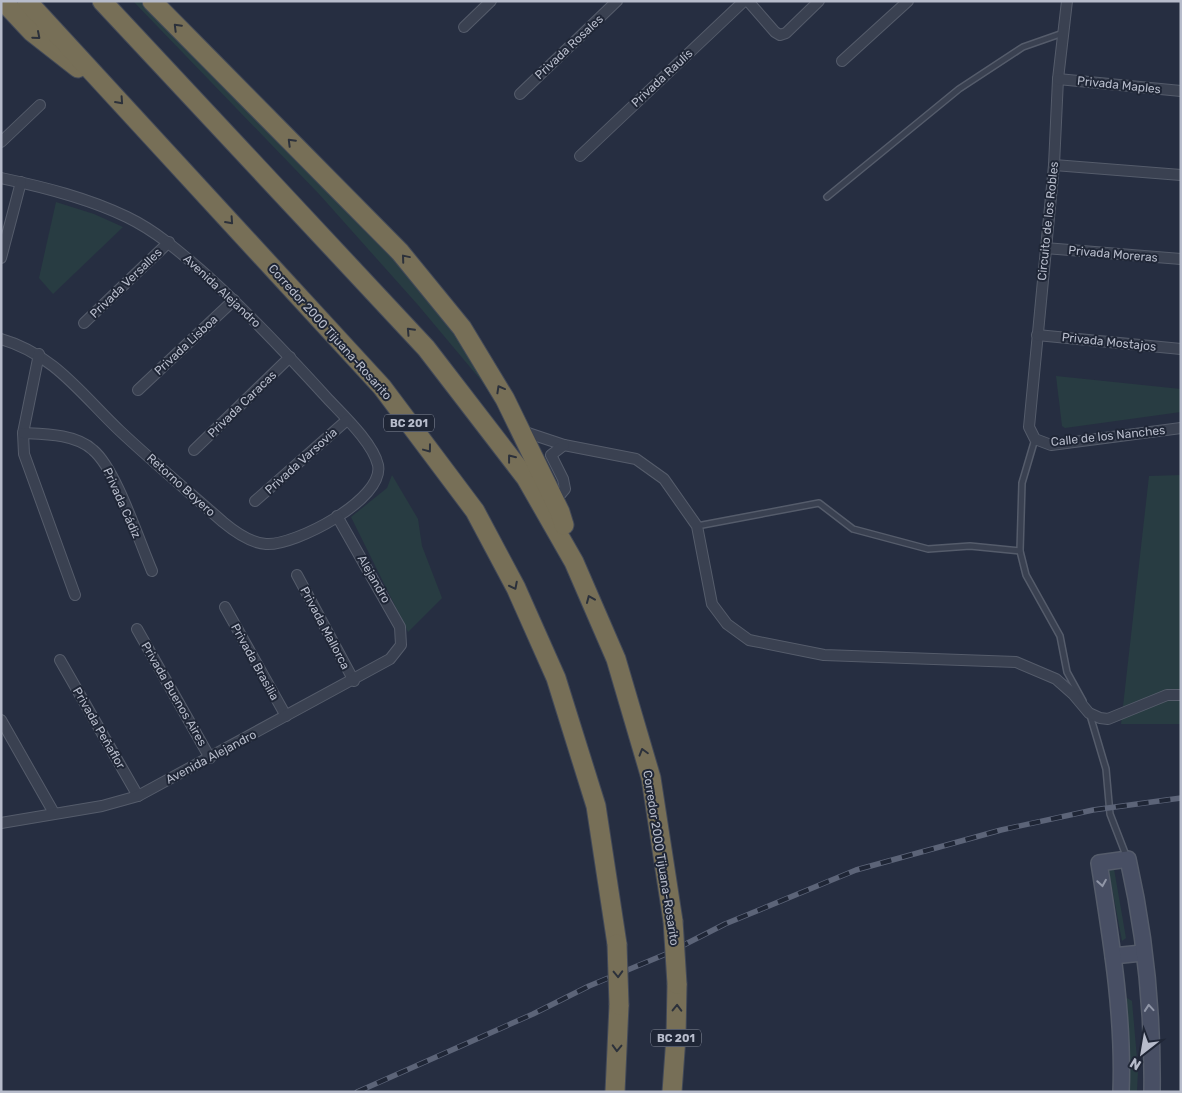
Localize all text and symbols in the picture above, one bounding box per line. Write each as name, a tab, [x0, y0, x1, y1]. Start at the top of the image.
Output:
street label: Privada Rosales	[532, 12, 606, 82]
one-way arrow	[173, 23, 182, 32]
one-way arrow	[31, 30, 40, 39]
street label: Privada Raulís	[628, 46, 696, 110]
street label: Privada Maples	[1077, 74, 1161, 96]
one-way arrow	[114, 96, 123, 105]
one-way arrow	[288, 139, 297, 148]
street label: Circuito de los Robles	[1035, 161, 1061, 281]
one-way arrow	[224, 215, 233, 224]
street label: Privada Moreras	[1068, 243, 1158, 265]
street label: Privada Versalles	[87, 245, 165, 321]
street label: Avenida Alejandro	[180, 252, 264, 330]
one-way arrow	[402, 255, 410, 264]
street label: Corredor 2000 Tijuana-Rosarito	[266, 261, 395, 403]
street label: Privada Lisboa	[151, 312, 221, 378]
one-way arrow	[407, 327, 416, 336]
street label: Privada Mostajos	[1061, 330, 1157, 354]
street label: Privada Caracas	[205, 368, 279, 440]
one-way arrow	[496, 386, 506, 395]
road number: BC 201	[384, 414, 434, 432]
street label: Calle de los Nanches	[1050, 423, 1166, 449]
street label: Privada Varsovia	[262, 425, 340, 497]
one-way arrow	[422, 443, 431, 453]
street label: Retorno Boyero	[144, 451, 218, 519]
one-way arrow	[508, 455, 516, 464]
street label: Privada Cádiz	[100, 466, 144, 540]
street label: Alejandro	[355, 553, 393, 606]
one-way arrow	[508, 581, 518, 590]
street label: Privada Mallorca	[297, 584, 353, 672]
one-way arrow	[586, 595, 597, 604]
street label: Privada Brasilia	[228, 621, 282, 703]
street label: Privada Buenos Aires	[138, 639, 210, 749]
street label: Privada Peñaflor	[70, 685, 128, 772]
street label: Avenida Alejandro	[163, 727, 259, 787]
one-way arrow	[639, 749, 649, 757]
street label: Corredor 2000 Tijuana-Rosarito	[640, 769, 682, 947]
one-way arrow	[1096, 879, 1107, 887]
one-way arrow	[613, 971, 624, 979]
one-way arrow	[672, 1004, 682, 1012]
one-way arrow	[1144, 1004, 1155, 1012]
north arrow	[1117, 1028, 1167, 1078]
road number: BC 201	[651, 1030, 701, 1046]
one-way arrow	[612, 1044, 622, 1052]
text: N	[1127, 1054, 1144, 1074]

